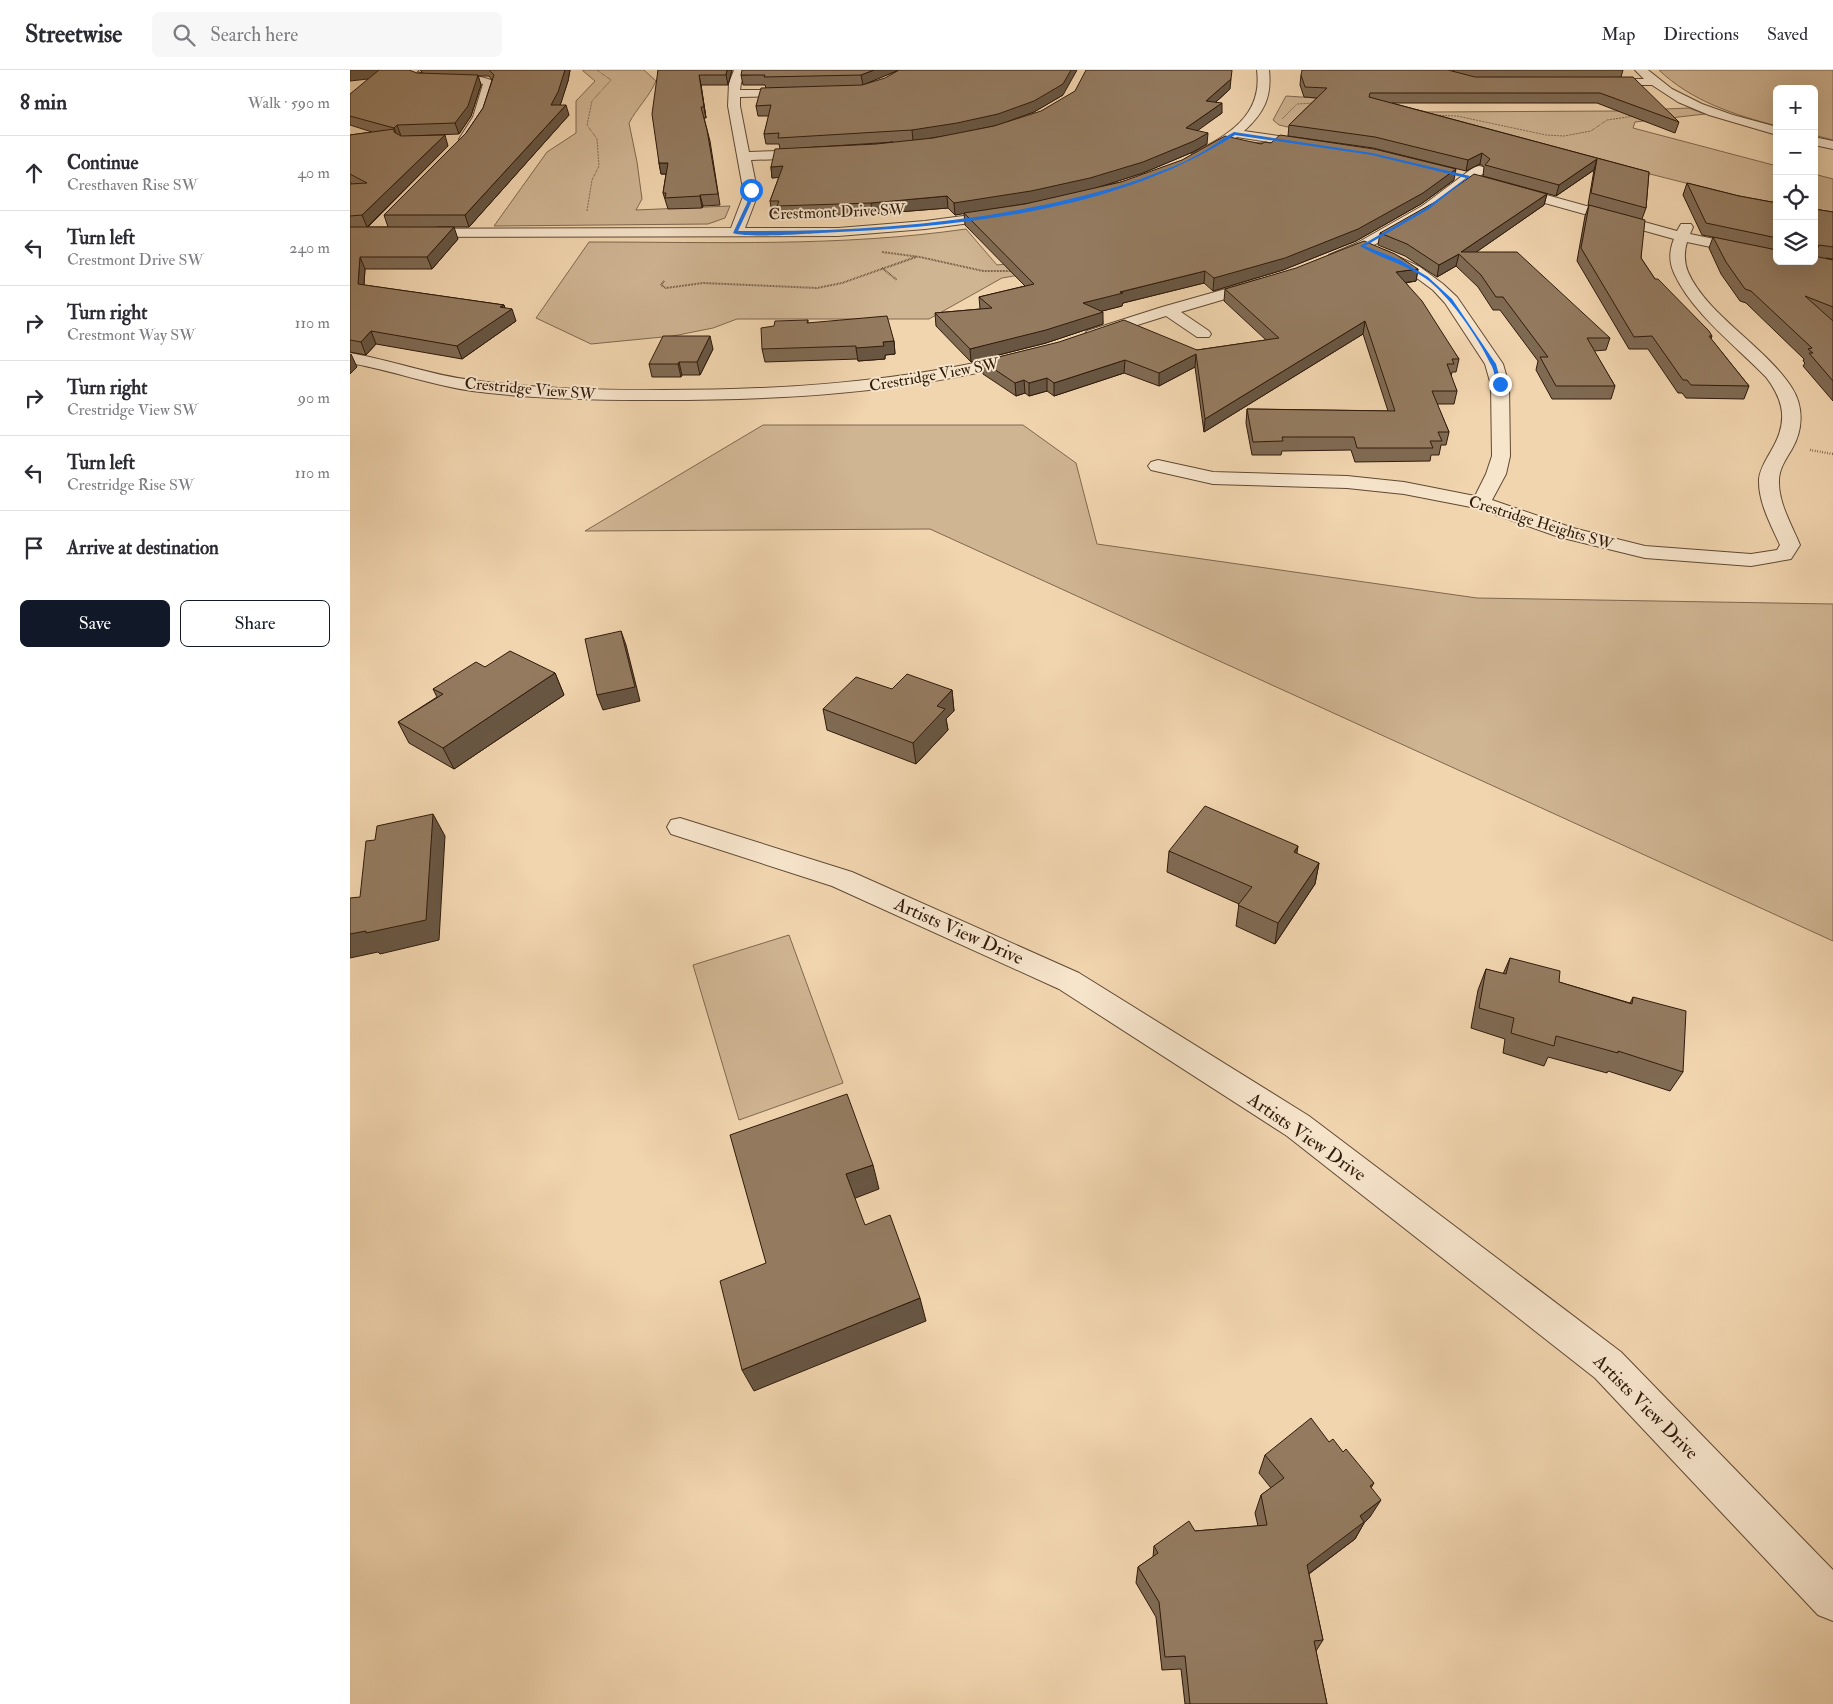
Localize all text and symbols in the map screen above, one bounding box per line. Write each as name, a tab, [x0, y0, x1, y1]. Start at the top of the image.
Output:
search box	[152, 12, 502, 57]
text: Streetwise	[25, 19, 122, 50]
icon: search	[170, 21, 198, 49]
text: Search here	[210, 23, 298, 47]
text: Map	[1602, 23, 1635, 46]
text: Directions	[1663, 23, 1739, 46]
text: Saved	[1767, 23, 1808, 46]
map controls	[1773, 85, 1818, 265]
button: +	[1773, 85, 1818, 130]
text: 8 min	[20, 89, 67, 116]
text: Walk · 590 m	[248, 93, 330, 113]
button: −	[1773, 130, 1818, 175]
text: Continue	[67, 151, 138, 175]
icon: ahead	[20, 159, 48, 187]
text: 40 m	[297, 163, 330, 183]
text: Cresthaven Rise SW	[67, 175, 198, 195]
button: locate	[1773, 175, 1818, 220]
route start	[740, 179, 763, 202]
street label: Crestmont Drive SW	[768, 200, 906, 224]
button: layers	[1773, 220, 1818, 265]
text: Turn left	[67, 226, 135, 250]
icon: left	[20, 234, 48, 262]
text: 240 m	[289, 238, 330, 258]
text: Crestmont Drive SW	[67, 250, 204, 270]
text: Turn right	[67, 301, 147, 325]
icon: right	[20, 309, 48, 337]
text: 110 m	[295, 313, 330, 333]
text: Crestmont Way SW	[67, 325, 195, 345]
street label: Crestridge View SW	[868, 354, 1001, 396]
street label: Crestridge View SW	[464, 373, 597, 405]
route end	[1489, 373, 1512, 396]
text: Turn right	[67, 376, 147, 400]
icon: right	[20, 384, 48, 412]
text: 90 m	[298, 388, 330, 408]
text: Crestridge View SW	[67, 400, 198, 420]
text: Turn left	[67, 451, 135, 475]
icon: left	[20, 459, 48, 487]
text: 110 m	[295, 463, 330, 483]
text: Crestridge Rise SW	[67, 475, 194, 495]
street label: Crestridge Heights SW	[1466, 491, 1616, 555]
icon: arrive	[20, 534, 48, 562]
text: Arrive at destination	[67, 536, 219, 560]
button: Save	[20, 600, 170, 647]
button: Share	[180, 600, 330, 647]
street label: Artists View Drive	[890, 891, 1027, 970]
street label: Artists View Drive	[1242, 1087, 1371, 1187]
street label: Artists View Drive	[1588, 1349, 1704, 1465]

